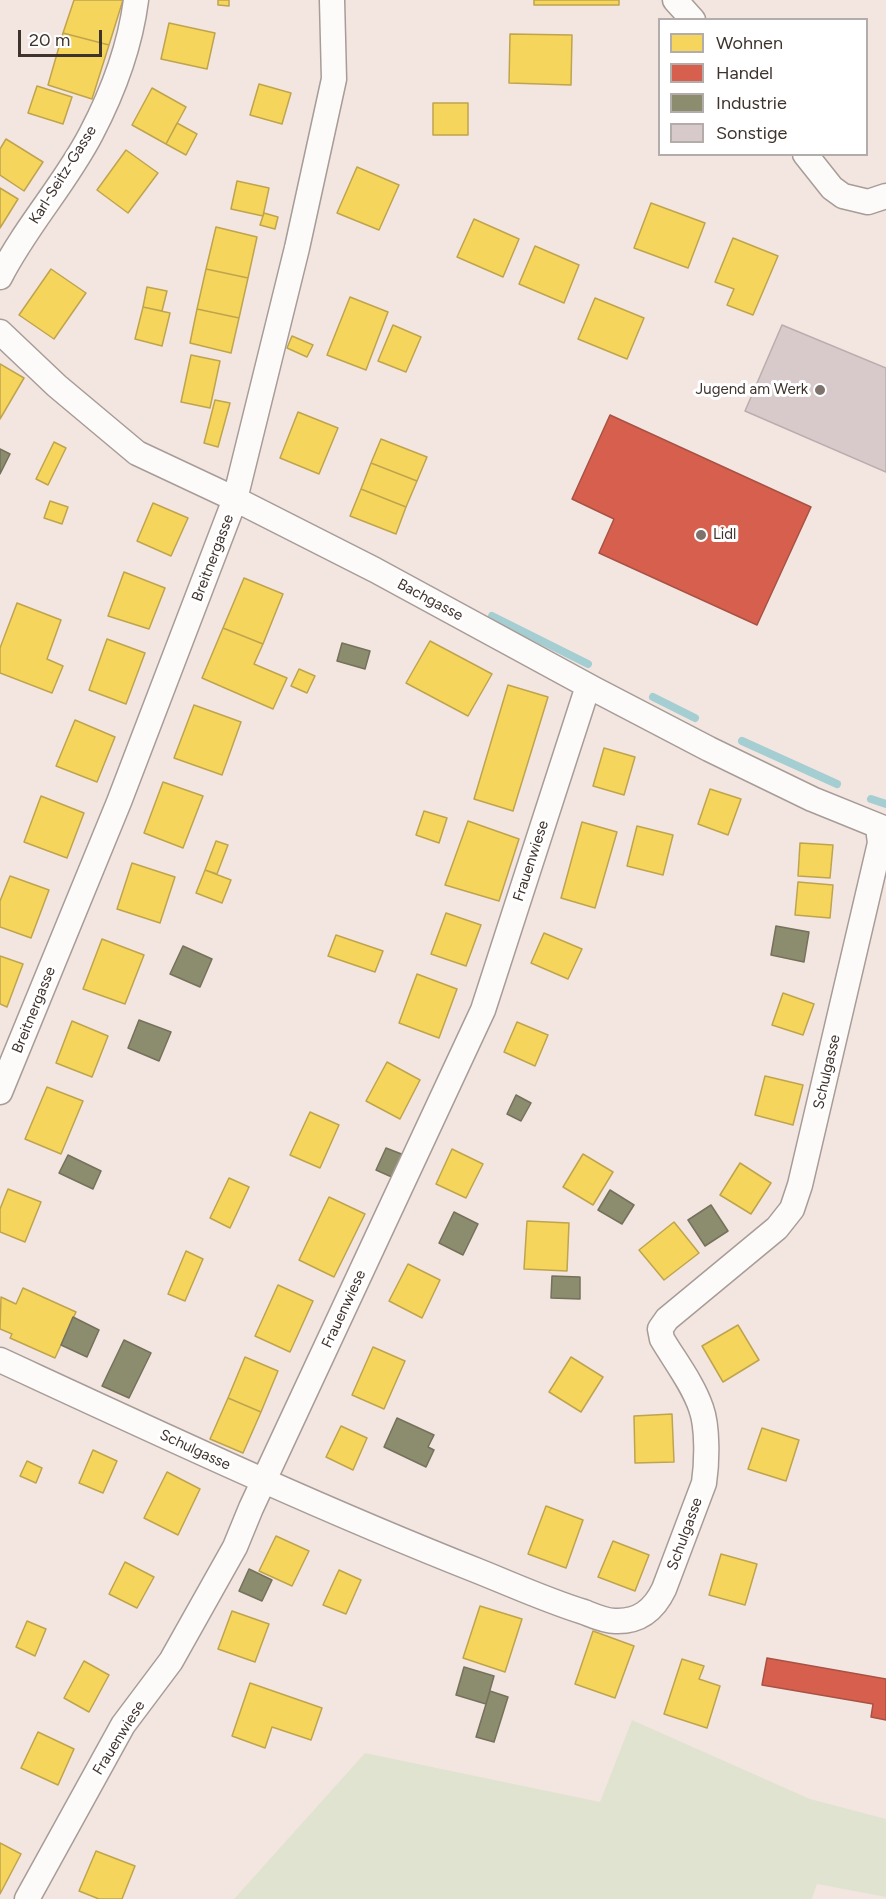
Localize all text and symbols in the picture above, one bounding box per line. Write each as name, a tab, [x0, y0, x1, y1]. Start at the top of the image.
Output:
scale bar	[21, 18, 105, 56]
legend	[658, 18, 868, 156]
text: 20 m	[29, 29, 70, 51]
text: Wohnen	[716, 32, 783, 54]
text: Handel	[716, 62, 773, 84]
text: Industrie	[716, 92, 787, 114]
street label: Karl-Seitz-Gasse	[26, 122, 100, 228]
text: Sonstige	[716, 122, 787, 144]
place label: Jugend am Werk	[696, 381, 808, 399]
marker: Jugend am Werk	[813, 383, 827, 397]
street label: Breitnergasse	[188, 512, 238, 604]
place label: Lidl	[713, 526, 736, 544]
marker: Lidl	[694, 528, 708, 542]
street label: Bachgasse	[394, 575, 466, 625]
street label: Frauenwiese	[509, 818, 553, 904]
street label: Breitnergasse	[8, 964, 60, 1056]
street label: Schulgasse	[810, 1033, 844, 1111]
street label: Frauenwiese	[318, 1267, 370, 1351]
street label: Schulgasse	[157, 1426, 233, 1474]
street label: Schulgasse	[664, 1495, 706, 1573]
street label: Frauenwiese	[89, 1698, 149, 1778]

